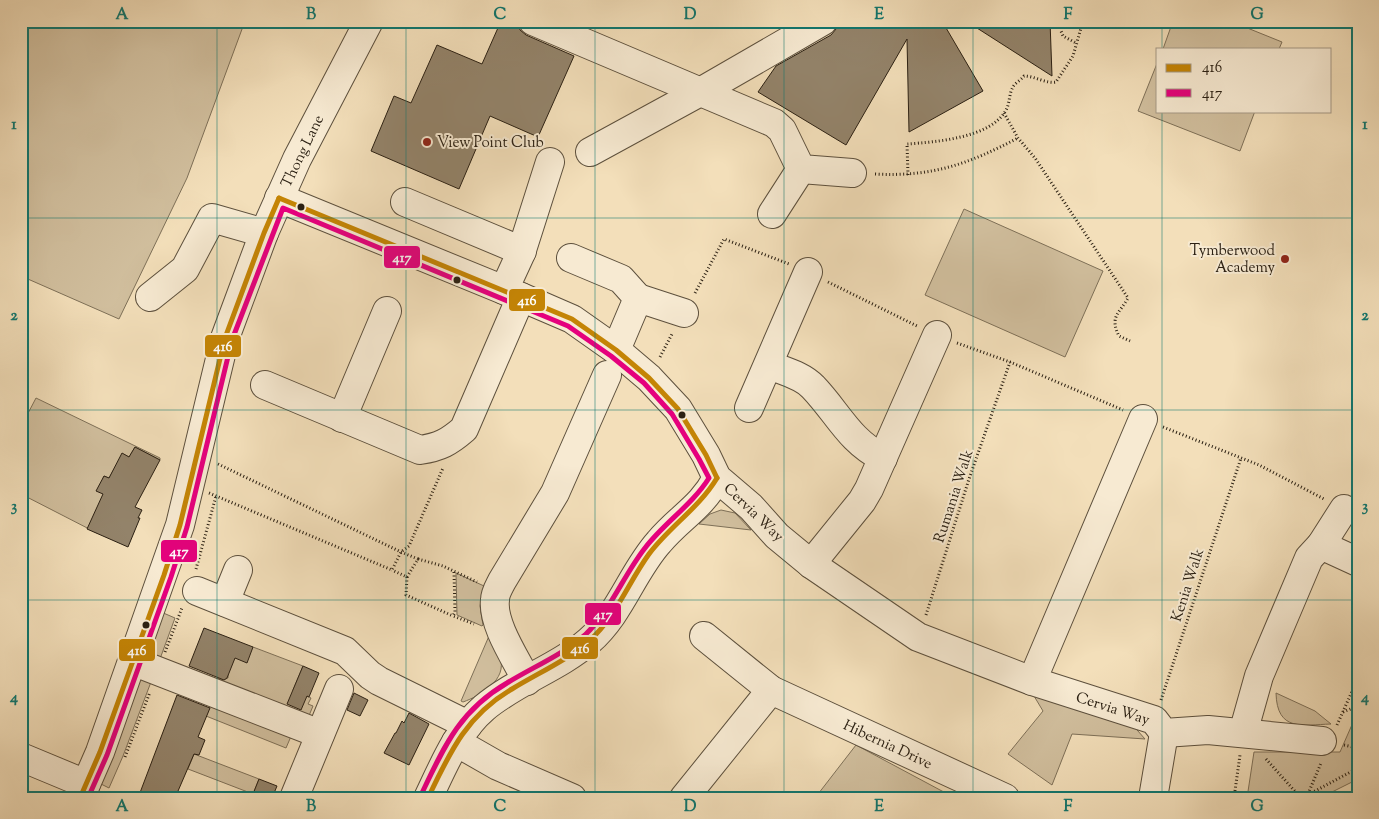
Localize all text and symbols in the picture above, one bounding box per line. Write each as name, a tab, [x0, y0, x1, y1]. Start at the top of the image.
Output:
text: A	[116, 4, 129, 27]
text: B	[306, 4, 316, 27]
text: C	[494, 4, 507, 27]
text: D	[684, 4, 697, 27]
text: E	[874, 4, 884, 27]
text: F	[1064, 4, 1073, 27]
text: G	[1250, 4, 1264, 27]
legend	[1156, 48, 1332, 112]
text: 416	[1202, 58, 1222, 79]
text: 417	[1202, 84, 1223, 105]
street label: Thong Lane	[277, 112, 330, 191]
text: 1	[11, 114, 17, 137]
text: 1	[1362, 114, 1368, 137]
place label: View Point Club	[437, 133, 544, 154]
marker: View Point Club	[421, 136, 433, 148]
unlabelled marker	[296, 202, 306, 212]
place label: Tymberwood Academy	[1190, 241, 1276, 279]
line badge: 417	[383, 245, 421, 269]
text: 417	[392, 249, 412, 269]
marker: Tymberwood Academy	[1279, 253, 1291, 265]
unlabelled marker	[452, 275, 462, 285]
line badge: 416	[508, 288, 546, 312]
text: 416	[517, 292, 536, 312]
text: 2	[10, 305, 18, 328]
text: 2	[1361, 305, 1369, 328]
line badge: 416	[204, 334, 242, 358]
text: 416	[213, 338, 232, 358]
unlabelled marker	[677, 410, 687, 420]
street label: Rumania Walk	[929, 447, 979, 546]
street label: Cervia Way	[718, 479, 788, 548]
text: 3	[11, 496, 18, 519]
text: 3	[1362, 496, 1369, 519]
line badge: 417	[160, 539, 198, 563]
text: 417	[169, 543, 189, 563]
street label: Kenia Walk	[1167, 546, 1210, 625]
line badge: 417	[584, 602, 622, 626]
text: 417	[593, 606, 613, 626]
unlabelled marker	[141, 620, 151, 630]
line badge: 416	[561, 636, 599, 660]
line badge: 416	[118, 638, 156, 662]
text: 416	[570, 640, 589, 660]
text: 416	[127, 642, 146, 662]
text: 4	[9, 687, 18, 710]
text: 4	[1360, 687, 1369, 710]
street label: Cervia Way	[1073, 688, 1153, 731]
street label: Hibernia Drive	[839, 716, 935, 775]
text: A	[116, 796, 129, 819]
text: B	[306, 796, 316, 819]
text: C	[494, 796, 507, 819]
text: D	[684, 796, 697, 819]
text: E	[874, 796, 884, 819]
text: F	[1064, 796, 1073, 819]
text: G	[1250, 796, 1264, 819]

